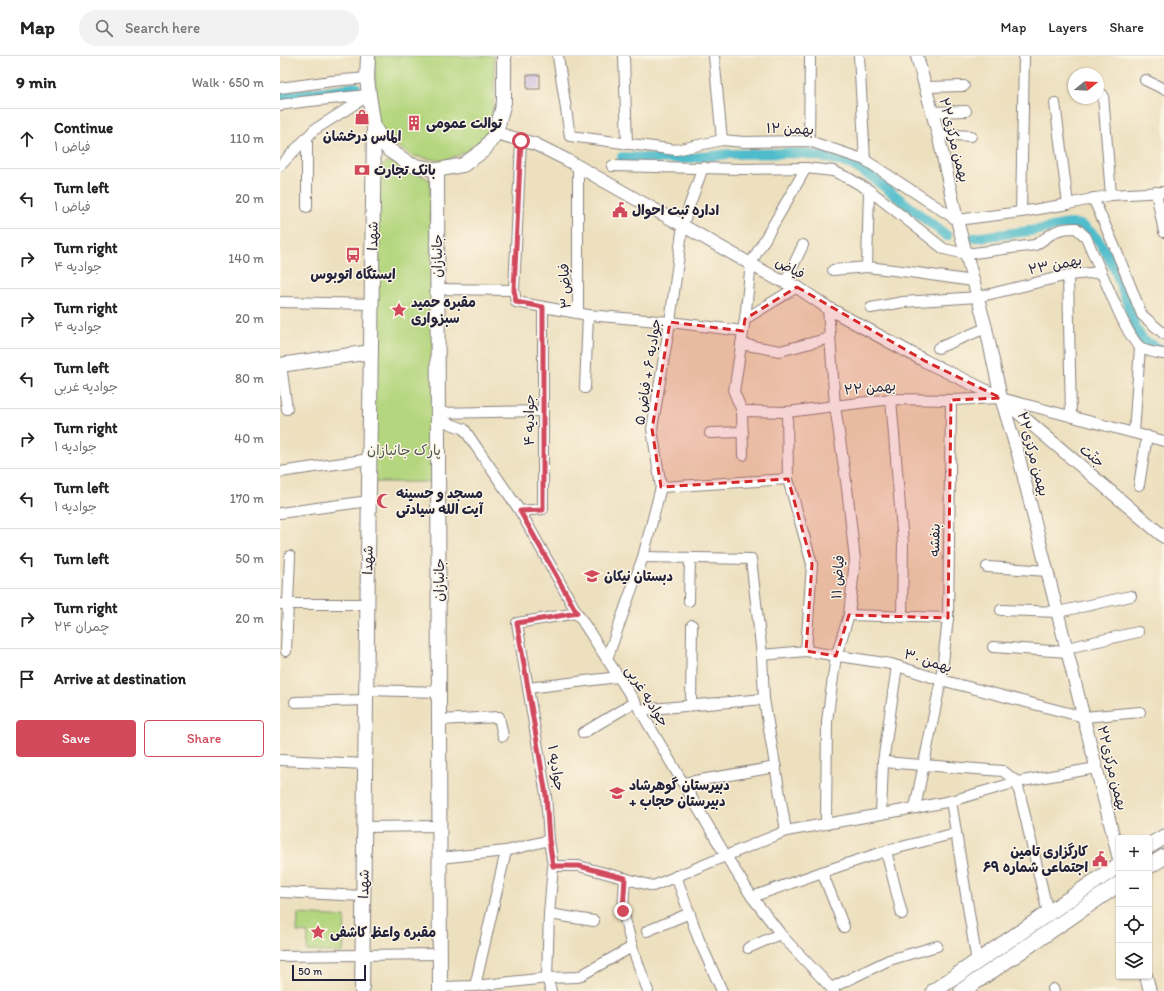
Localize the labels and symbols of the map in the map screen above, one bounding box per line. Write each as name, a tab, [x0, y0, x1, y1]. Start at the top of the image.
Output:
north arrow	[1068, 68, 1104, 104]
street label: ۲۲بهمن مرکزی	[935, 96, 973, 184]
shop icon: الماس درخشان	[353, 108, 371, 126]
building icon: توالت عمومی	[405, 114, 423, 132]
place label: توالت عمومی	[426, 115, 503, 133]
street label: بهمن ۱۲	[766, 120, 814, 138]
place label: الماس درخشان	[323, 128, 402, 145]
route start	[512, 132, 530, 150]
bank icon: بانک تجارت	[353, 161, 371, 179]
place label: بانک تجارت	[374, 162, 436, 179]
public building icon: اداره ثبت احوال	[611, 201, 629, 219]
place label: اداره ثبت احوال	[632, 202, 719, 220]
street label: شهدا	[364, 221, 382, 251]
street label: جانبازان	[429, 234, 446, 278]
bus stop icon: ایستگاه اتوبوس	[344, 246, 362, 264]
street label: بهمن ۲۳	[1027, 251, 1083, 279]
street label: فیاض	[772, 253, 808, 283]
street label: فیاض ۳	[555, 263, 575, 309]
place label: ایستگاه اتوبوس	[310, 265, 396, 284]
place label: مقبره حمید سبزواری	[411, 294, 476, 328]
place icon: مقبره حمید سبزواری	[390, 301, 408, 319]
street label: جوادیه ۶ + فیاض ۵	[631, 318, 665, 426]
street label: بهمن ۲۲	[843, 377, 897, 399]
street label: جوادیه ۴	[521, 394, 538, 446]
street label: ۲۲بهمن مرکزی	[1014, 410, 1052, 498]
street label: جنّت	[1076, 441, 1108, 471]
park label: پارک جانبازان	[367, 442, 441, 460]
place label: مسجد و حسینه آیت الله سیادتی	[396, 485, 484, 518]
mosque icon: مسجد و حسینه آیت الله سیادتی	[375, 492, 393, 510]
street label: بنفشه	[926, 523, 944, 557]
street label: شهدا	[359, 545, 377, 575]
street label: فیاض ۱۱	[828, 554, 848, 600]
street label: جانبازان	[431, 558, 448, 602]
school or university icon: دبستان نیکان	[583, 567, 601, 585]
place label: دبستان نیکان	[604, 568, 673, 585]
street label: بهمن ۳۰	[902, 646, 954, 676]
street label: جوادیه غربی	[622, 662, 672, 730]
street label: ۲۲بهمن مرکزی	[1093, 724, 1131, 812]
street label: جوادیه ۱	[544, 744, 568, 792]
place label: دبیرستان گوهرشاد + دبیرستان حجاب	[629, 776, 730, 810]
school or university icon: دبیرستان گوهرشاد + دبیرستان حجاب	[608, 784, 626, 802]
place label: کارگزاری تامین اجتماعی شماره ۶۹	[983, 842, 1089, 876]
public building icon: کارگزاری تامین اجتماعی شماره ۶۹	[1091, 850, 1109, 868]
street label: شهدا	[355, 869, 373, 899]
route end	[614, 902, 632, 920]
place icon: مقبره واعظ کاشفی	[309, 923, 327, 941]
place label: مقبره واعظ کاشفی	[330, 924, 436, 941]
scale bar	[292, 963, 366, 982]

